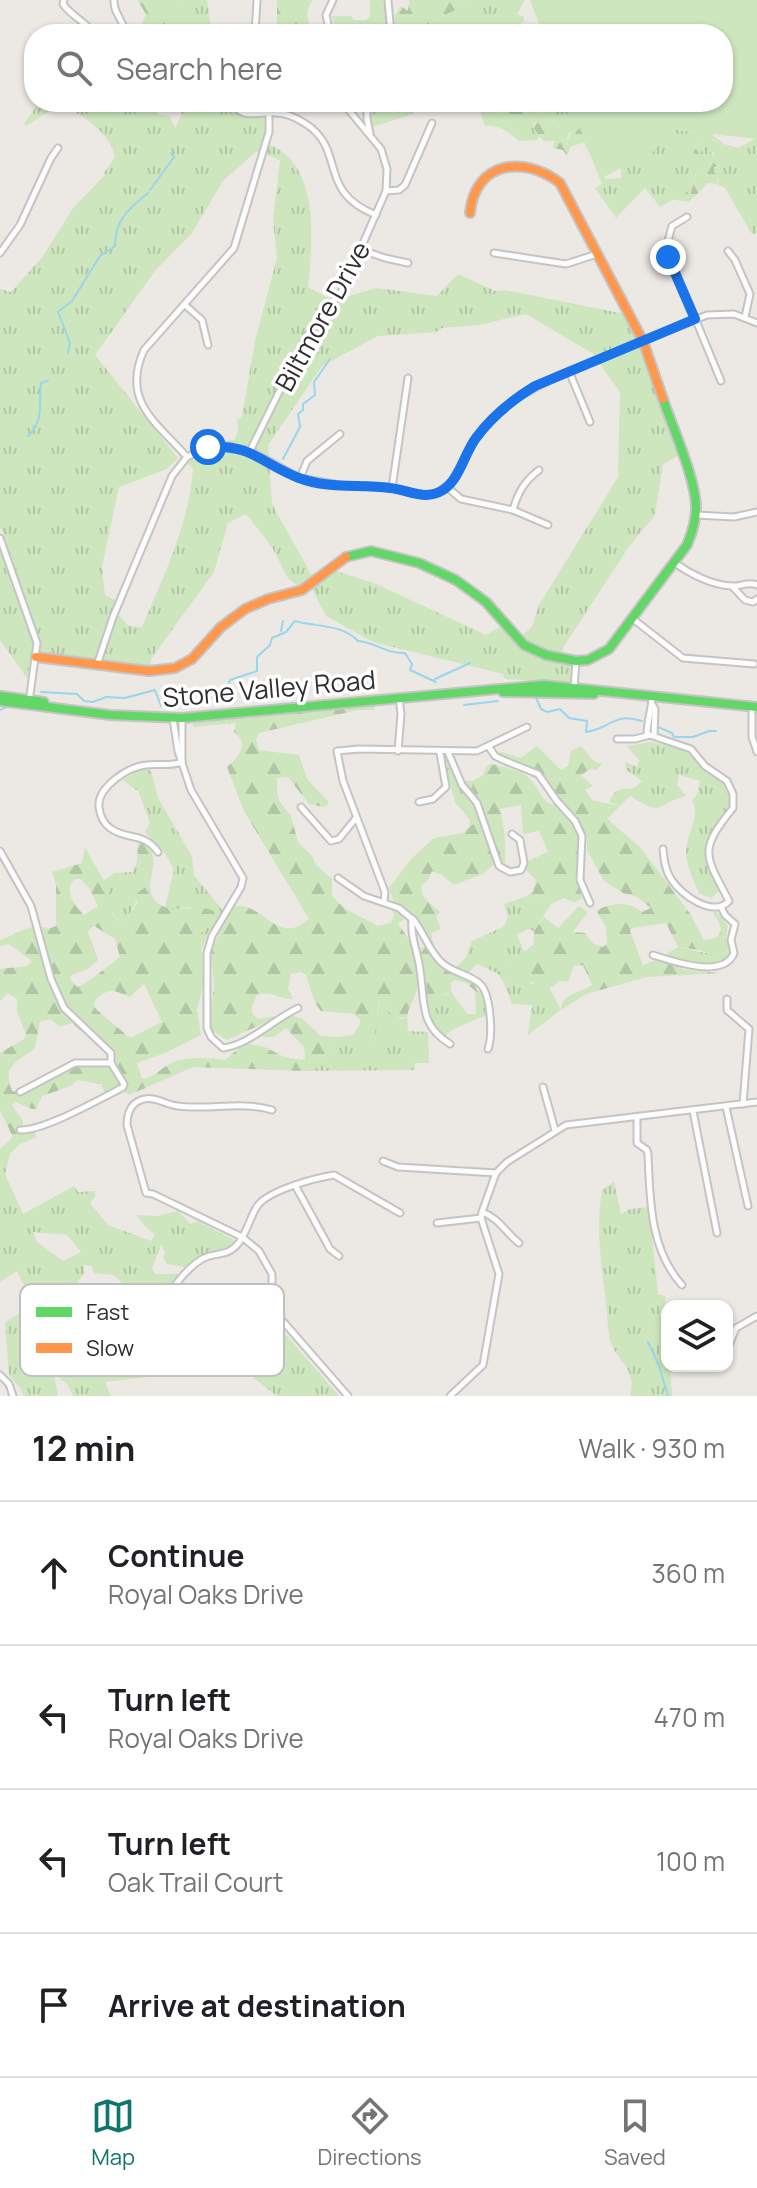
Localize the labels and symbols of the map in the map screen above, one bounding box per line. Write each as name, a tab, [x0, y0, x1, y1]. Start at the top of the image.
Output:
street label: Biltmore Drive	[266, 235, 378, 397]
route end	[650, 239, 686, 275]
route start	[190, 429, 226, 465]
street label: Stone Valley Road	[161, 661, 377, 715]
legend	[20, 1284, 284, 1376]
text: Fast	[86, 1297, 129, 1327]
text: Slow	[86, 1333, 134, 1363]

